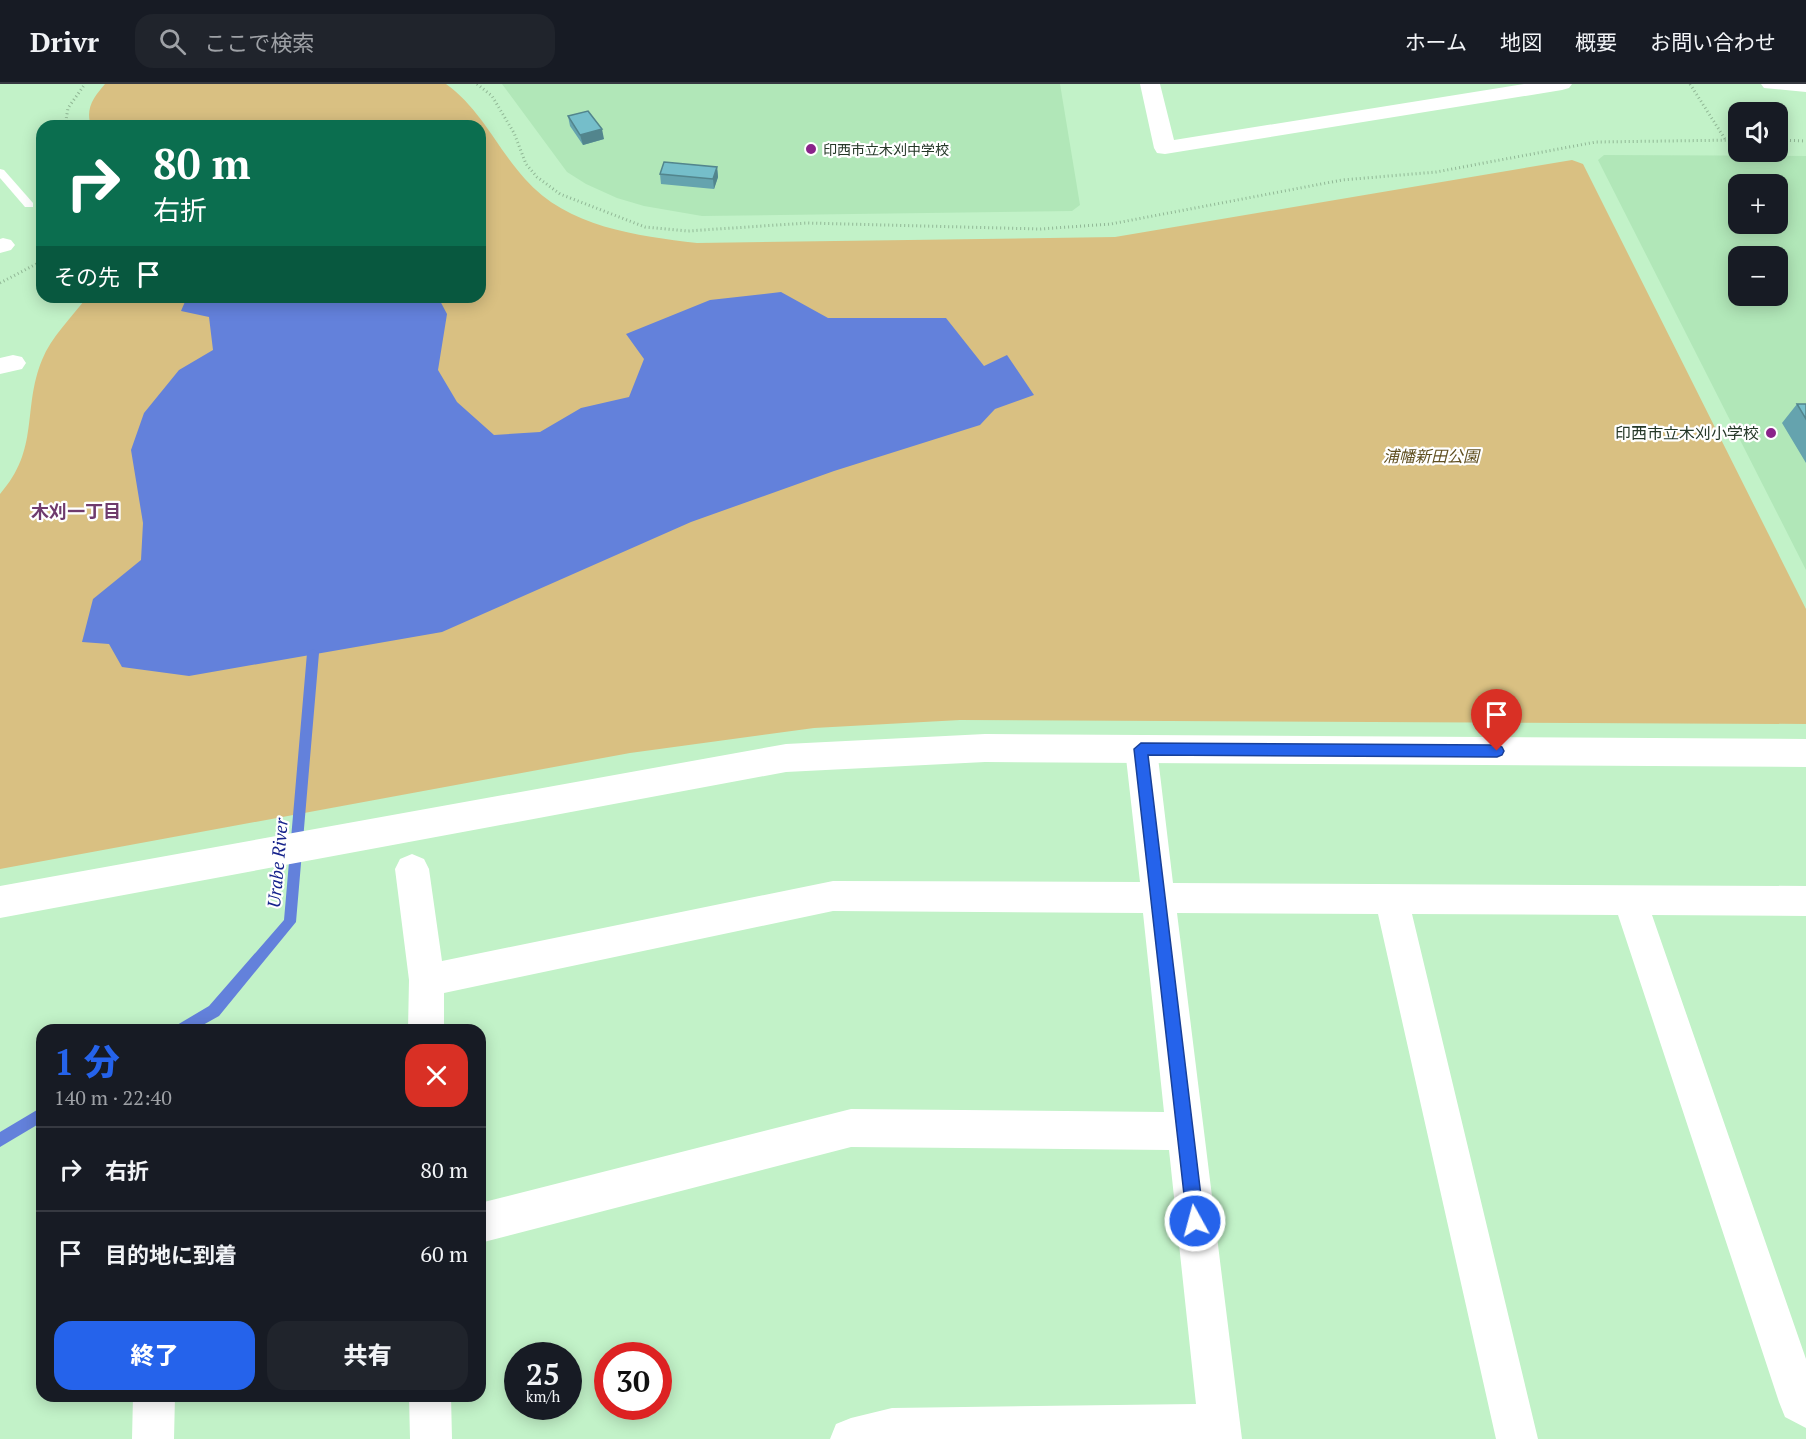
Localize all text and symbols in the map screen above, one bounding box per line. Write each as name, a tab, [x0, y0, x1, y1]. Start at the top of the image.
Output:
search box	[135, 14, 555, 68]
text: Drivr	[30, 23, 99, 60]
icon: search	[156, 25, 189, 58]
text: ここで検索	[204, 28, 314, 57]
text: ホーム	[1405, 28, 1467, 56]
text: 地図	[1500, 28, 1542, 56]
text: 概要	[1575, 28, 1617, 56]
text: お問い合わせ	[1650, 28, 1776, 56]
map controls	[1728, 102, 1788, 306]
button: sound	[1728, 102, 1788, 162]
text: 80 m	[153, 135, 251, 191]
place label: 印西市立木刈中学校	[823, 140, 949, 159]
marker: 印西市立木刈中学校	[804, 142, 818, 156]
icon: right	[54, 144, 132, 222]
button: +	[1728, 174, 1788, 234]
text: 右折	[153, 192, 207, 228]
button: −	[1728, 246, 1788, 306]
icon: arrive	[132, 258, 165, 291]
text: その先	[54, 262, 120, 291]
place label: 印西市立木刈小学校	[1615, 422, 1759, 444]
marker: 印西市立木刈小学校	[1764, 426, 1778, 440]
park label: 浦幡新田公園	[1383, 445, 1481, 467]
district label: 木刈一丁目	[31, 499, 121, 523]
pin	[1471, 689, 1522, 751]
icon: arrive	[1480, 698, 1513, 731]
water label: Urabe River	[261, 816, 293, 909]
text: 1 分	[54, 1038, 120, 1085]
button: close	[405, 1044, 468, 1107]
text: 140 m · 22:40	[54, 1084, 172, 1111]
icon: right	[54, 1153, 87, 1186]
text: 80 m	[420, 1155, 468, 1184]
text: 右折	[105, 1156, 149, 1185]
position arrow	[1163, 1189, 1227, 1253]
icon: arrive	[54, 1237, 87, 1270]
text: 60 m	[420, 1239, 468, 1268]
text: 目的地に到着	[105, 1240, 237, 1269]
button: 終了	[54, 1321, 255, 1390]
button: 共有	[267, 1321, 468, 1390]
speed limit sign: 30	[594, 1342, 672, 1420]
text: 25	[526, 1354, 560, 1394]
text: km/h	[526, 1386, 560, 1406]

